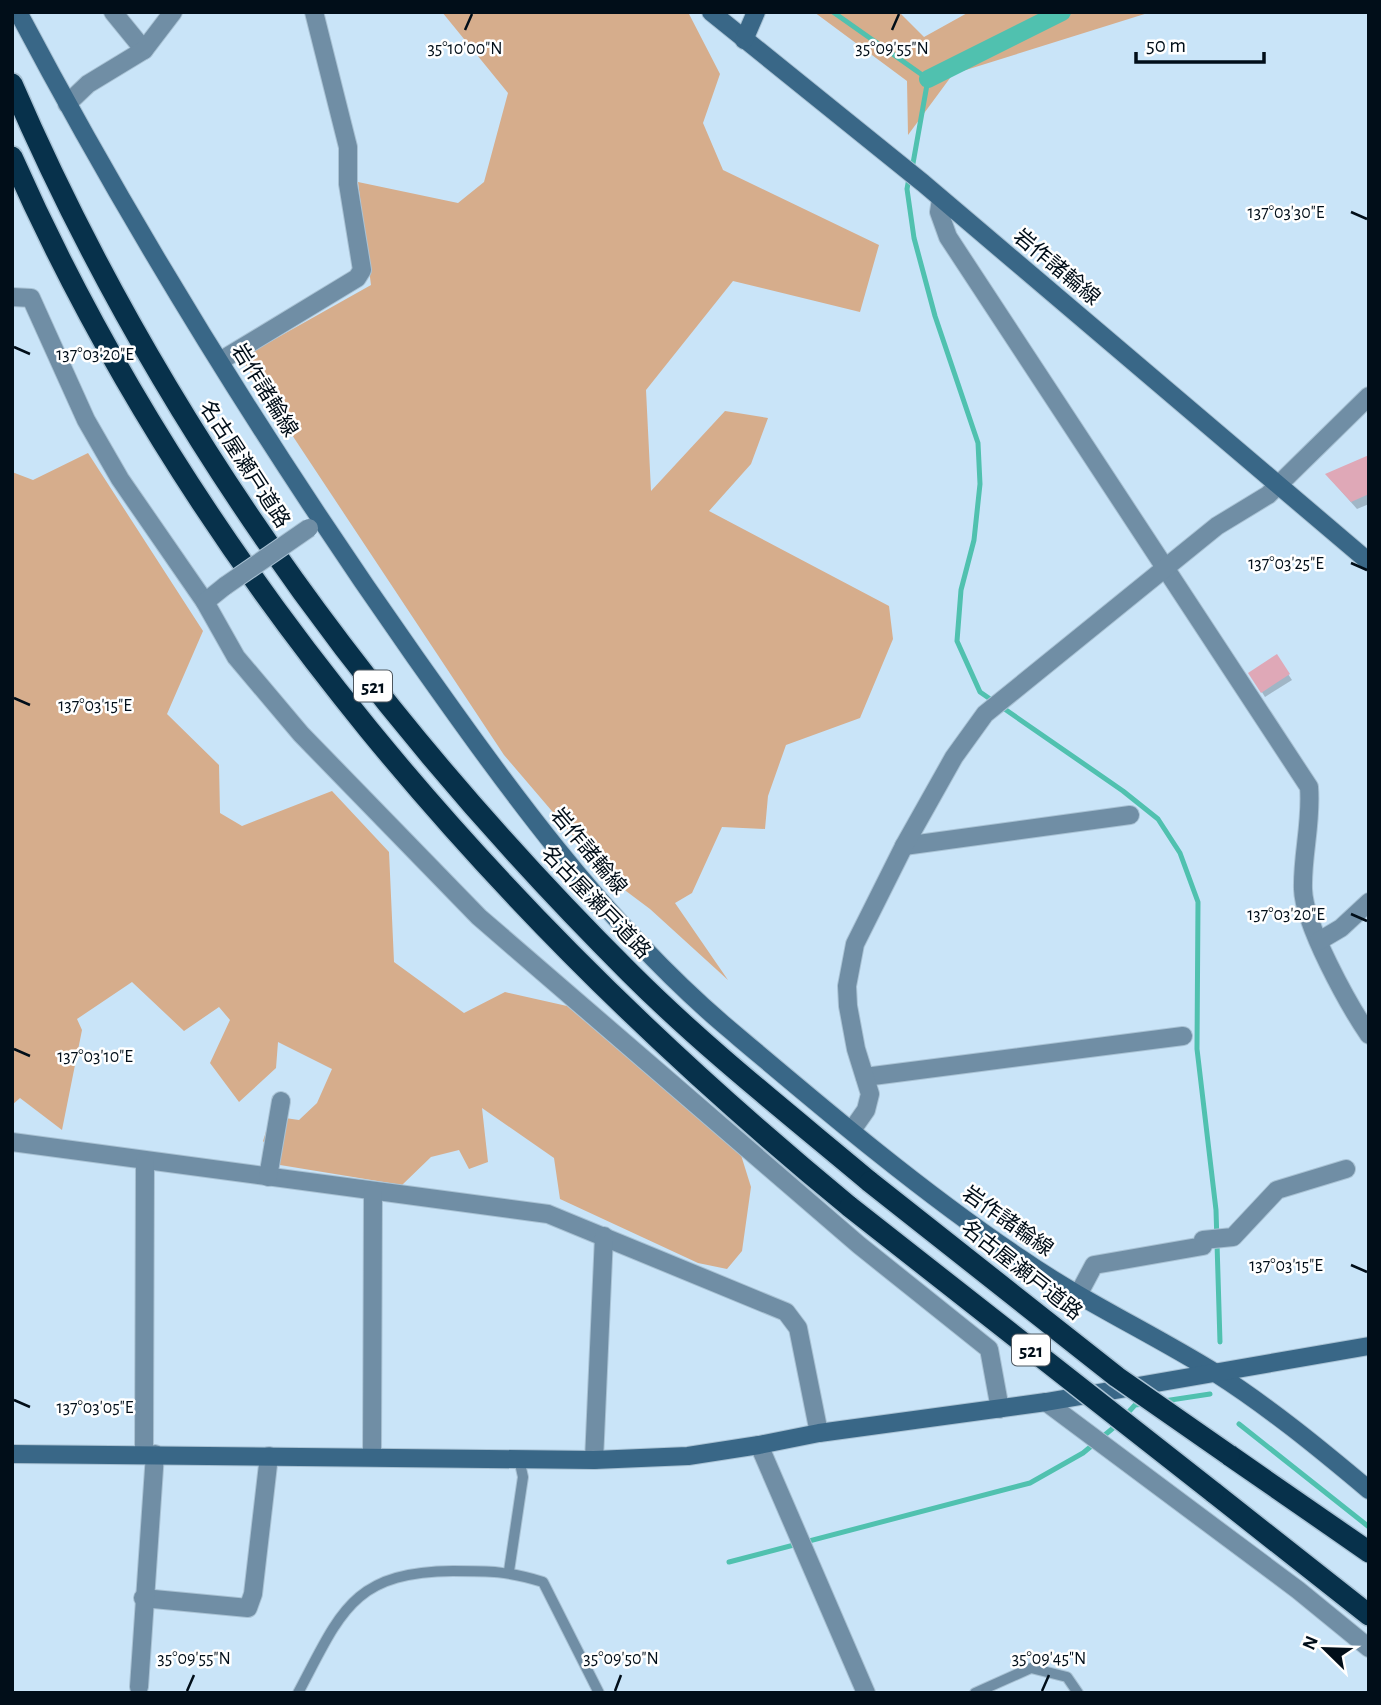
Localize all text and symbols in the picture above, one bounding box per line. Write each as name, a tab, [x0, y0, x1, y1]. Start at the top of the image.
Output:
scale bar	[1136, 21, 1264, 65]
text: 50 m	[1146, 35, 1186, 56]
text: 35°10'00"N	[427, 40, 503, 58]
text: 35°09'55"N	[855, 40, 929, 58]
text: 137°03'30"E	[1248, 204, 1325, 222]
street label: 岩作諸輪線	[1010, 225, 1104, 309]
street label: 岩作諸輪線	[228, 340, 302, 440]
text: 137°03'20"E	[56, 346, 134, 364]
street label: 名古屋瀬戸道路	[196, 396, 294, 532]
text: 137°03'25"E	[1248, 555, 1324, 573]
road number: 521	[354, 670, 392, 702]
text: 137°03'15"E	[58, 697, 132, 715]
street label: 岩作諸輪線	[547, 804, 631, 898]
street label: 名古屋瀬戸道路	[537, 841, 655, 963]
text: 137°03'20"E	[1247, 906, 1325, 924]
text: 137°03'10"E	[57, 1048, 133, 1066]
street label: 岩作諸輪線	[959, 1182, 1057, 1260]
street label: 名古屋瀬戸道路	[957, 1216, 1087, 1324]
text: 137°03'15"E	[1249, 1257, 1323, 1275]
road number: 521	[1012, 1334, 1050, 1366]
text: 137°03'05"E	[56, 1399, 134, 1417]
north arrow	[1290, 1614, 1360, 1684]
text: N	[1299, 1633, 1322, 1653]
text: 35°09'55"N	[157, 1650, 231, 1668]
text: 35°09'50"N	[583, 1650, 659, 1668]
text: 35°09'45"N	[1012, 1650, 1086, 1668]

